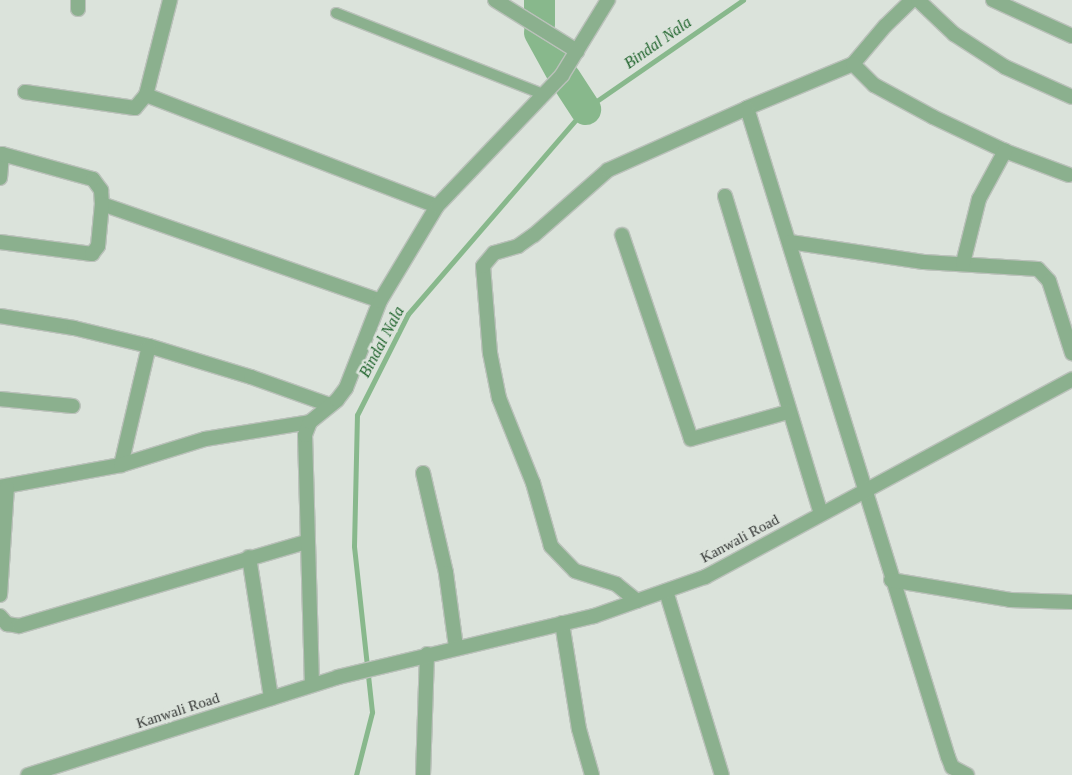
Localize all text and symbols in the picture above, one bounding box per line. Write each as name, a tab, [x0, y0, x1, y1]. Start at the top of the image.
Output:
water label: Bindal Nala	[621, 13, 695, 73]
water label: Bindal Nala	[355, 303, 409, 381]
street label: Kanwali Road	[698, 511, 782, 567]
street label: Kanwali Road	[134, 689, 222, 733]

